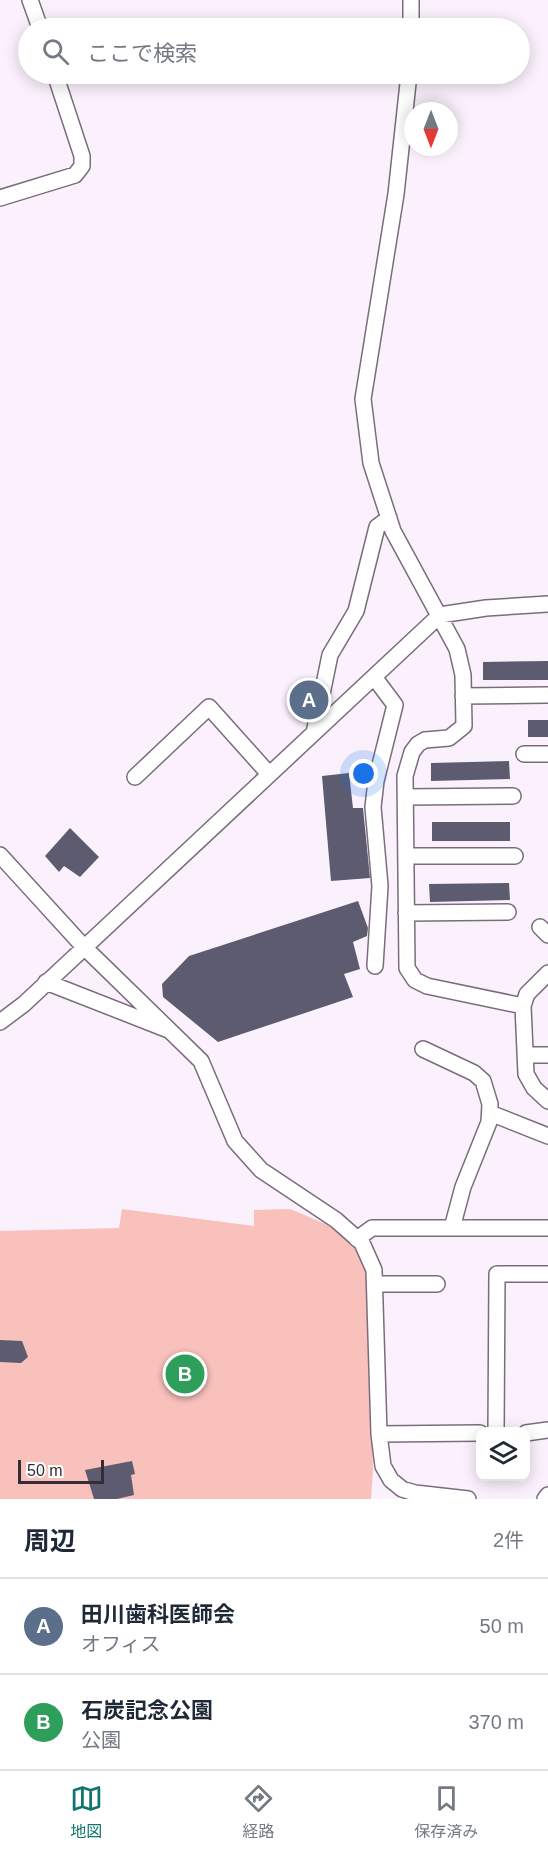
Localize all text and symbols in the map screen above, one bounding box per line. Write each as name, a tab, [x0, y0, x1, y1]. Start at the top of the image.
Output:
search box	[18, 18, 530, 84]
icon: search	[39, 35, 72, 68]
text: ここで検索	[87, 41, 197, 66]
north arrow	[404, 102, 458, 156]
pin: A	[290, 678, 328, 722]
your location	[349, 759, 378, 788]
pin: B	[166, 1352, 204, 1396]
map controls	[476, 1427, 530, 1481]
button: layers	[476, 1427, 530, 1481]
scale bar	[18, 1457, 104, 1484]
text: 50 m	[27, 1462, 63, 1479]
text: 周辺	[24, 1526, 76, 1556]
text: 2件	[493, 1529, 524, 1551]
text: 田川歯科医師会	[81, 1602, 235, 1627]
text: A	[36, 1615, 51, 1637]
text: 50 m	[480, 1615, 524, 1637]
text: オフィス	[81, 1633, 161, 1655]
text: 石炭記念公園	[81, 1698, 213, 1723]
text: B	[36, 1711, 51, 1733]
text: 370 m	[468, 1711, 524, 1733]
text: 公園	[81, 1729, 121, 1751]
tab: 地図	[70, 1782, 103, 1842]
tab: 経路	[242, 1782, 275, 1842]
tab: 保存済み	[414, 1782, 478, 1842]

